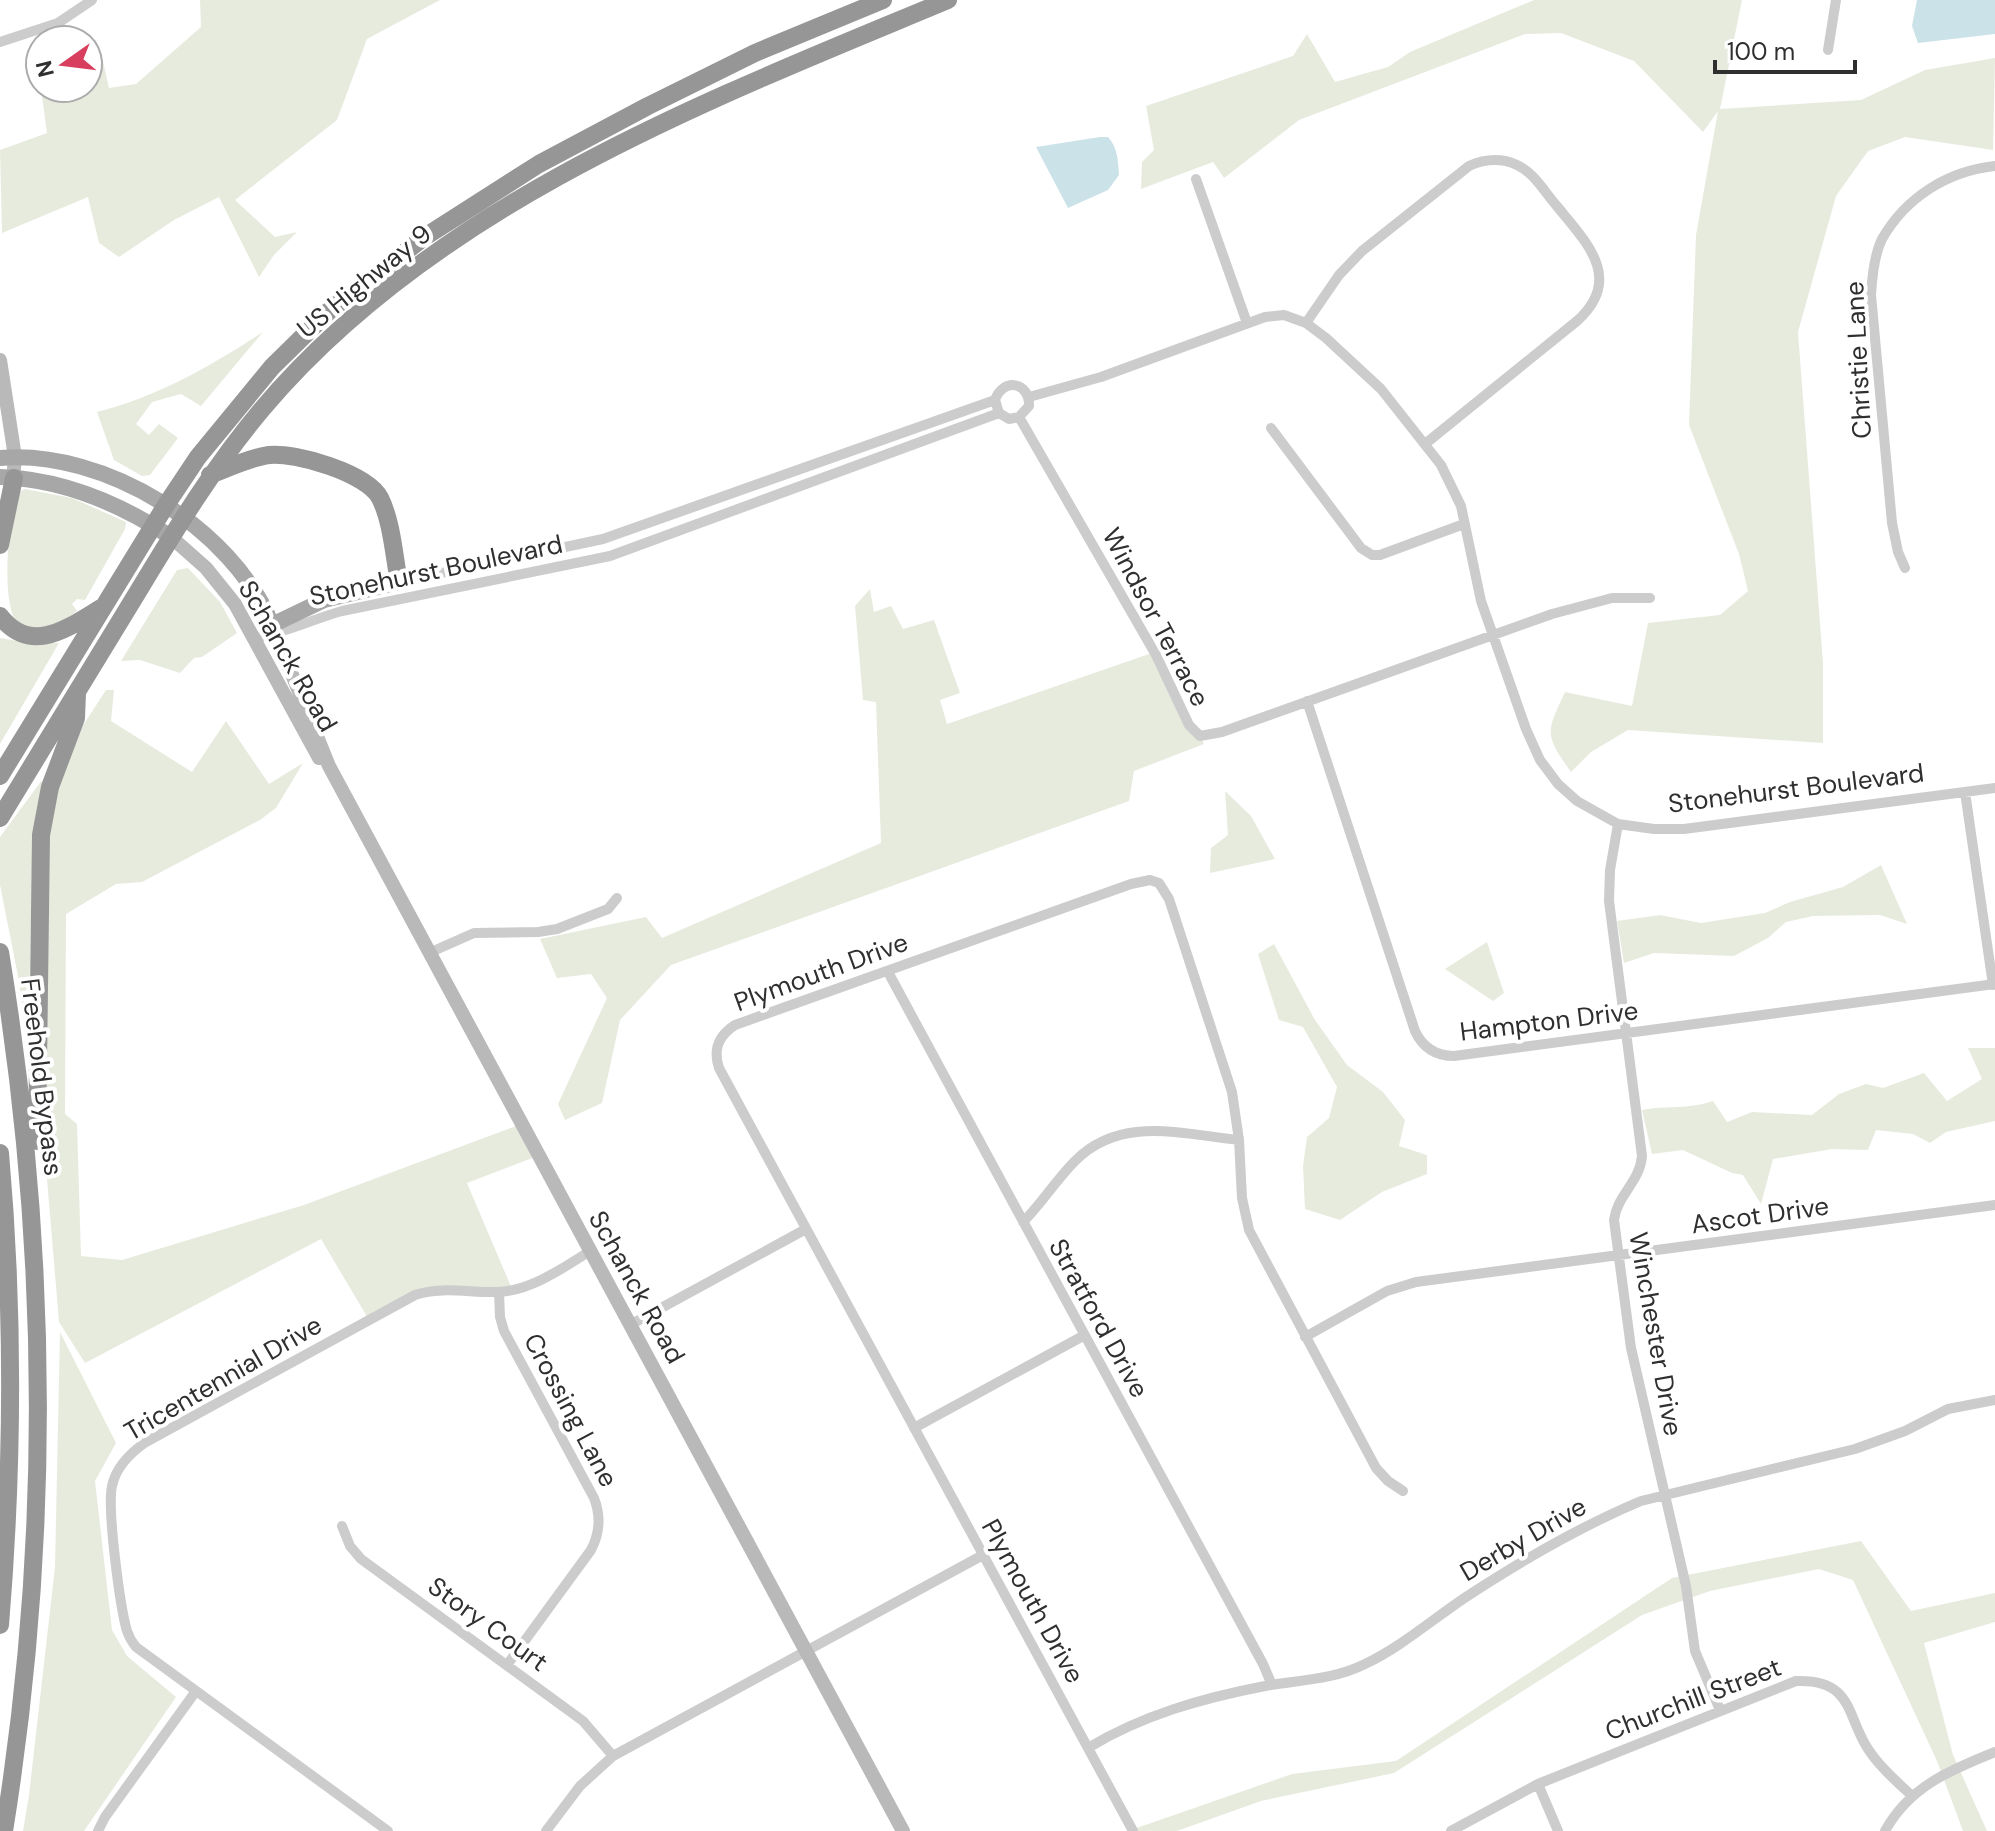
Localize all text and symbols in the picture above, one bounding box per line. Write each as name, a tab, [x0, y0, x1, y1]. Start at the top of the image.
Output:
north arrow	[24, 24, 104, 104]
scale bar	[1715, 24, 1855, 74]
text: 100 m	[1727, 36, 1795, 67]
text: N	[29, 57, 61, 80]
street label: US Highway 9	[290, 216, 438, 346]
street label: Christie Lane	[1837, 280, 1879, 440]
street label: Windsor Terrace	[1095, 522, 1217, 712]
street label: Stonehurst Boulevard	[306, 527, 566, 613]
street label: Schanck Road	[231, 574, 345, 738]
street label: Stonehurst Boulevard	[1666, 755, 1926, 821]
street label: Plymouth Drive	[729, 925, 913, 1019]
street label: Freehold Bypass	[13, 976, 71, 1178]
street label: Hampton Drive	[1458, 993, 1640, 1049]
street label: Ascot Drive	[1689, 1189, 1831, 1241]
street label: Schanck Road	[581, 1205, 693, 1369]
street label: Winchester Drive	[1621, 1230, 1691, 1438]
street label: Stratford Drive	[1041, 1233, 1157, 1403]
street label: Tricentennial Drive	[118, 1308, 328, 1448]
street label: Crossing Lane	[516, 1327, 626, 1493]
street label: Derby Drive	[1454, 1489, 1592, 1589]
street label: Plymouth Drive	[974, 1513, 1092, 1689]
street label: Story Court	[421, 1569, 555, 1679]
street label: Churchill Street	[1600, 1650, 1786, 1748]

